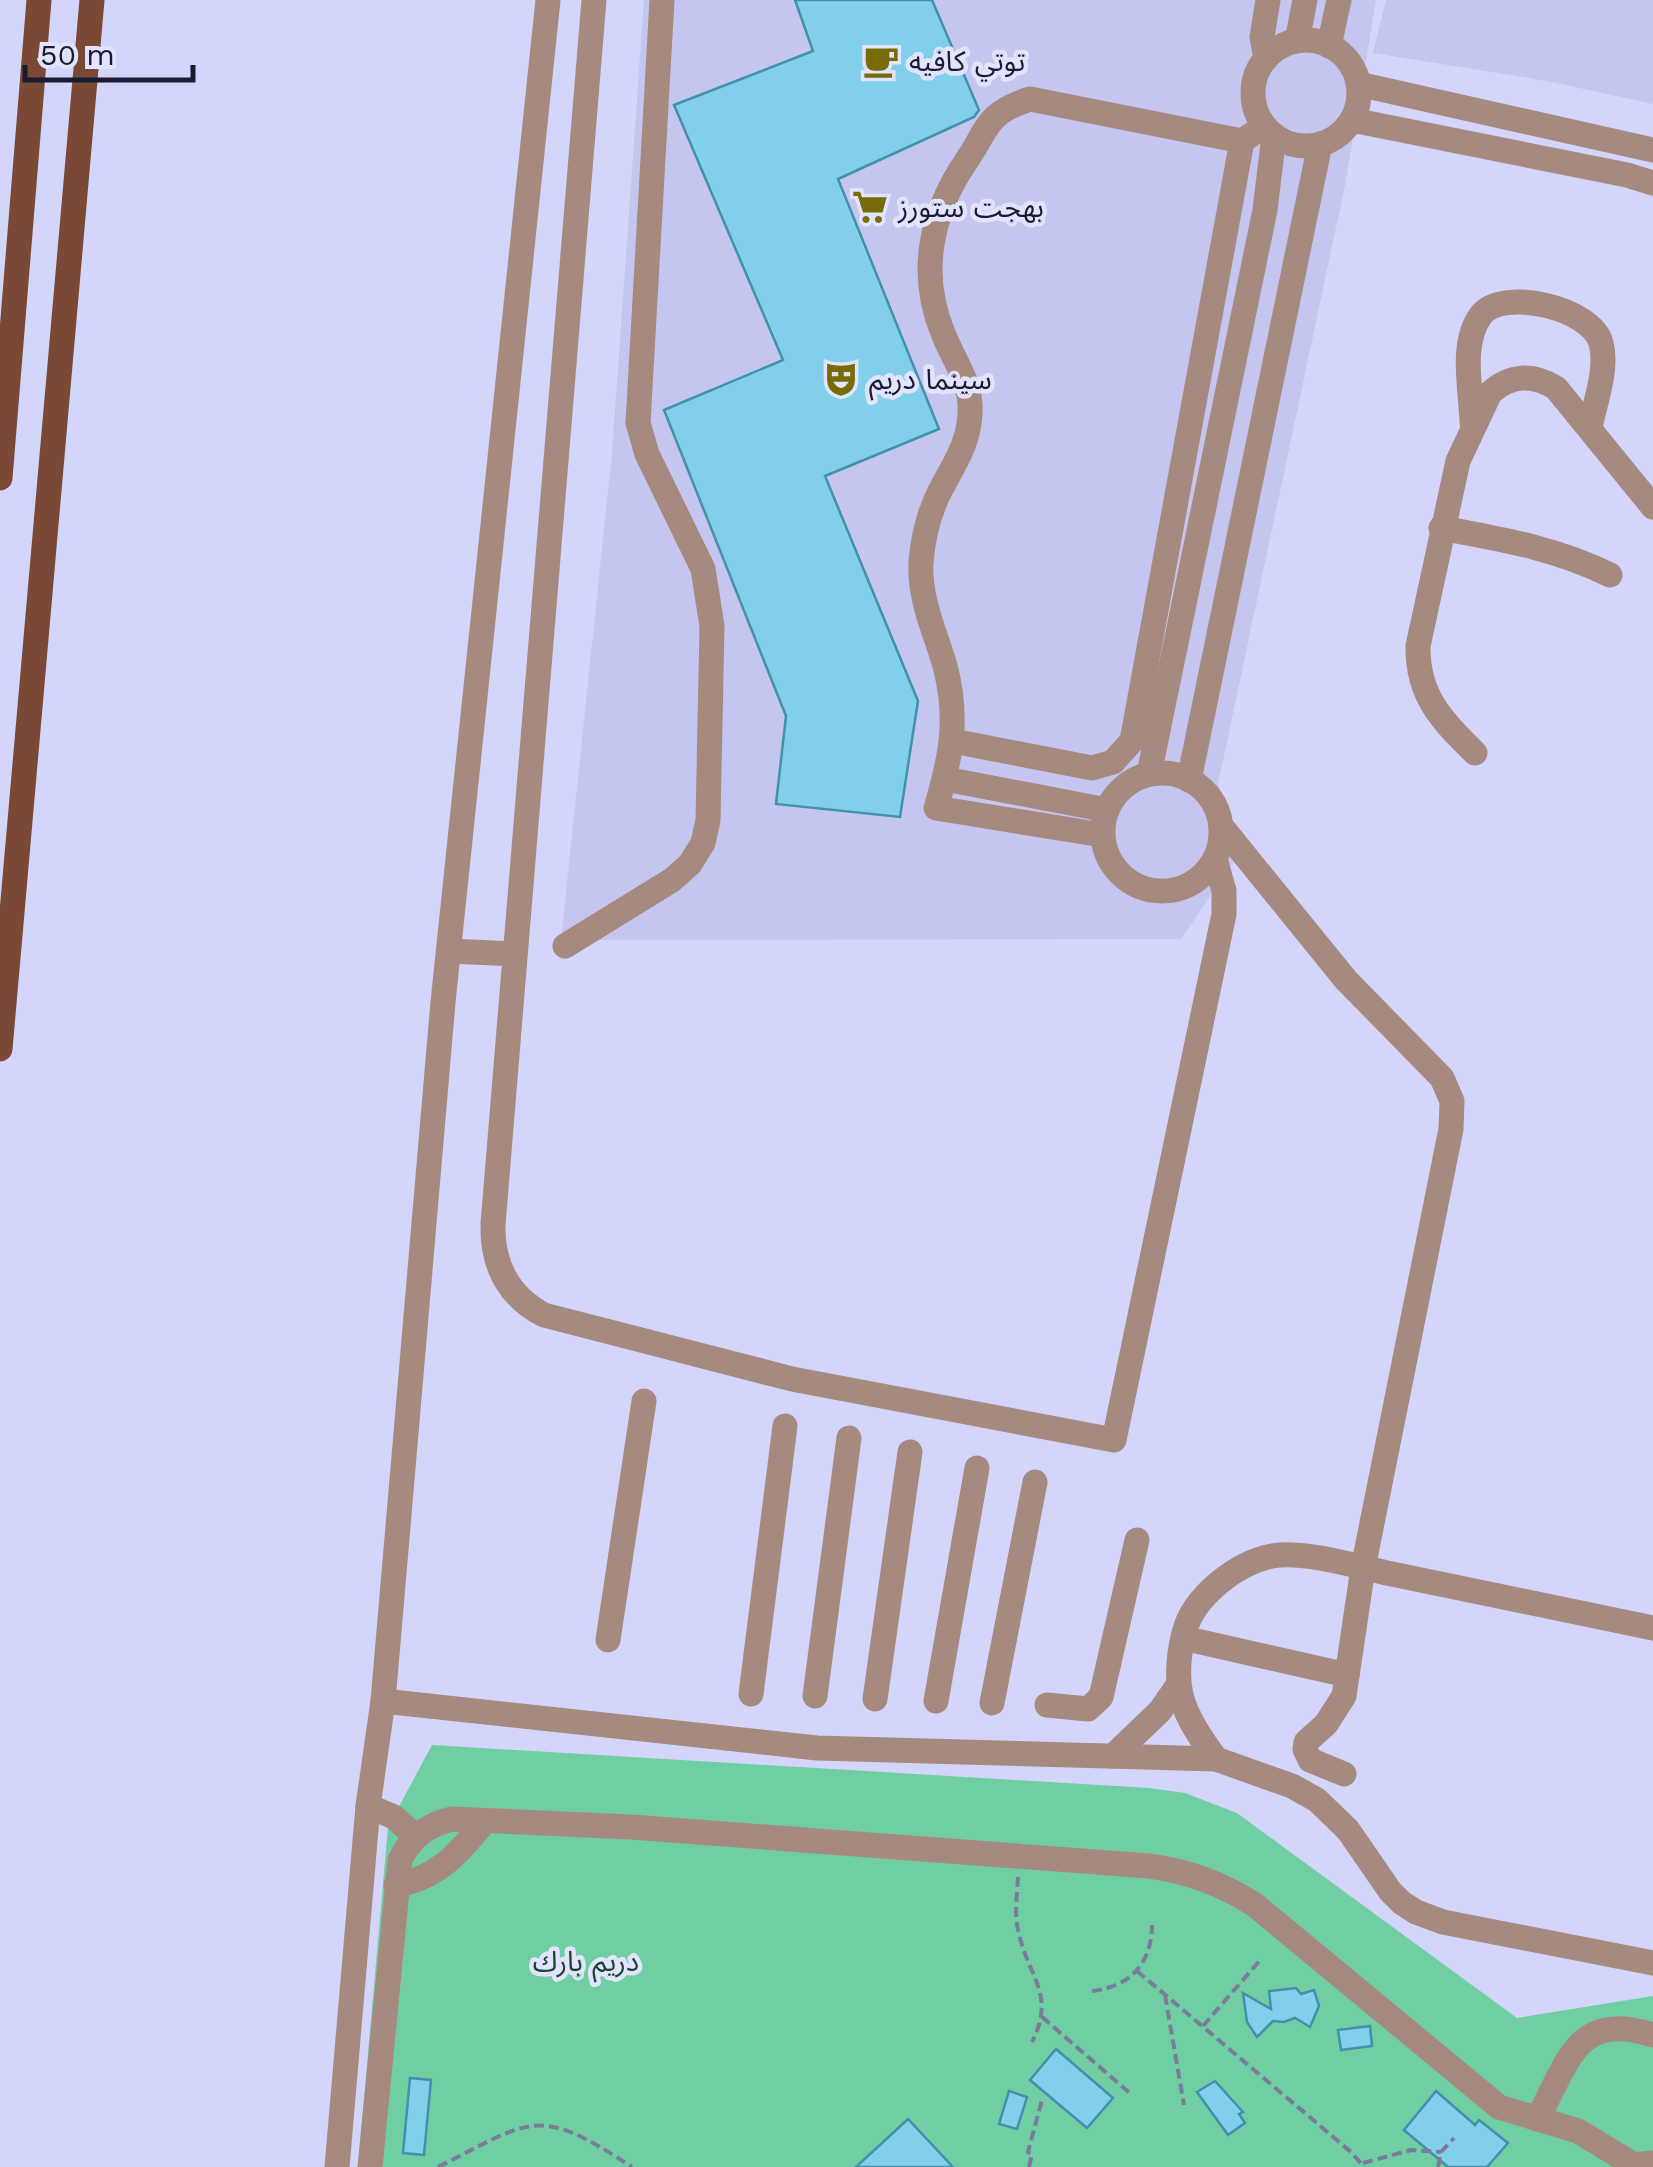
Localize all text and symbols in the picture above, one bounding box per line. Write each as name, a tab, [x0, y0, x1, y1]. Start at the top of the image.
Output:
scale bar	[25, 20, 192, 82]
text: 50 m	[40, 37, 115, 72]
cafe icon: توتي كافيه	[862, 42, 900, 80]
place label: توتي كافيه	[909, 45, 1025, 82]
supermarket icon: بهجت ستورز	[851, 188, 889, 226]
place label: بهجت ستورز	[897, 191, 1044, 224]
theatre icon: سينما دريم	[822, 360, 860, 398]
place label: سينما دريم	[869, 363, 992, 401]
park label: دريم بارك	[533, 1945, 639, 1983]

